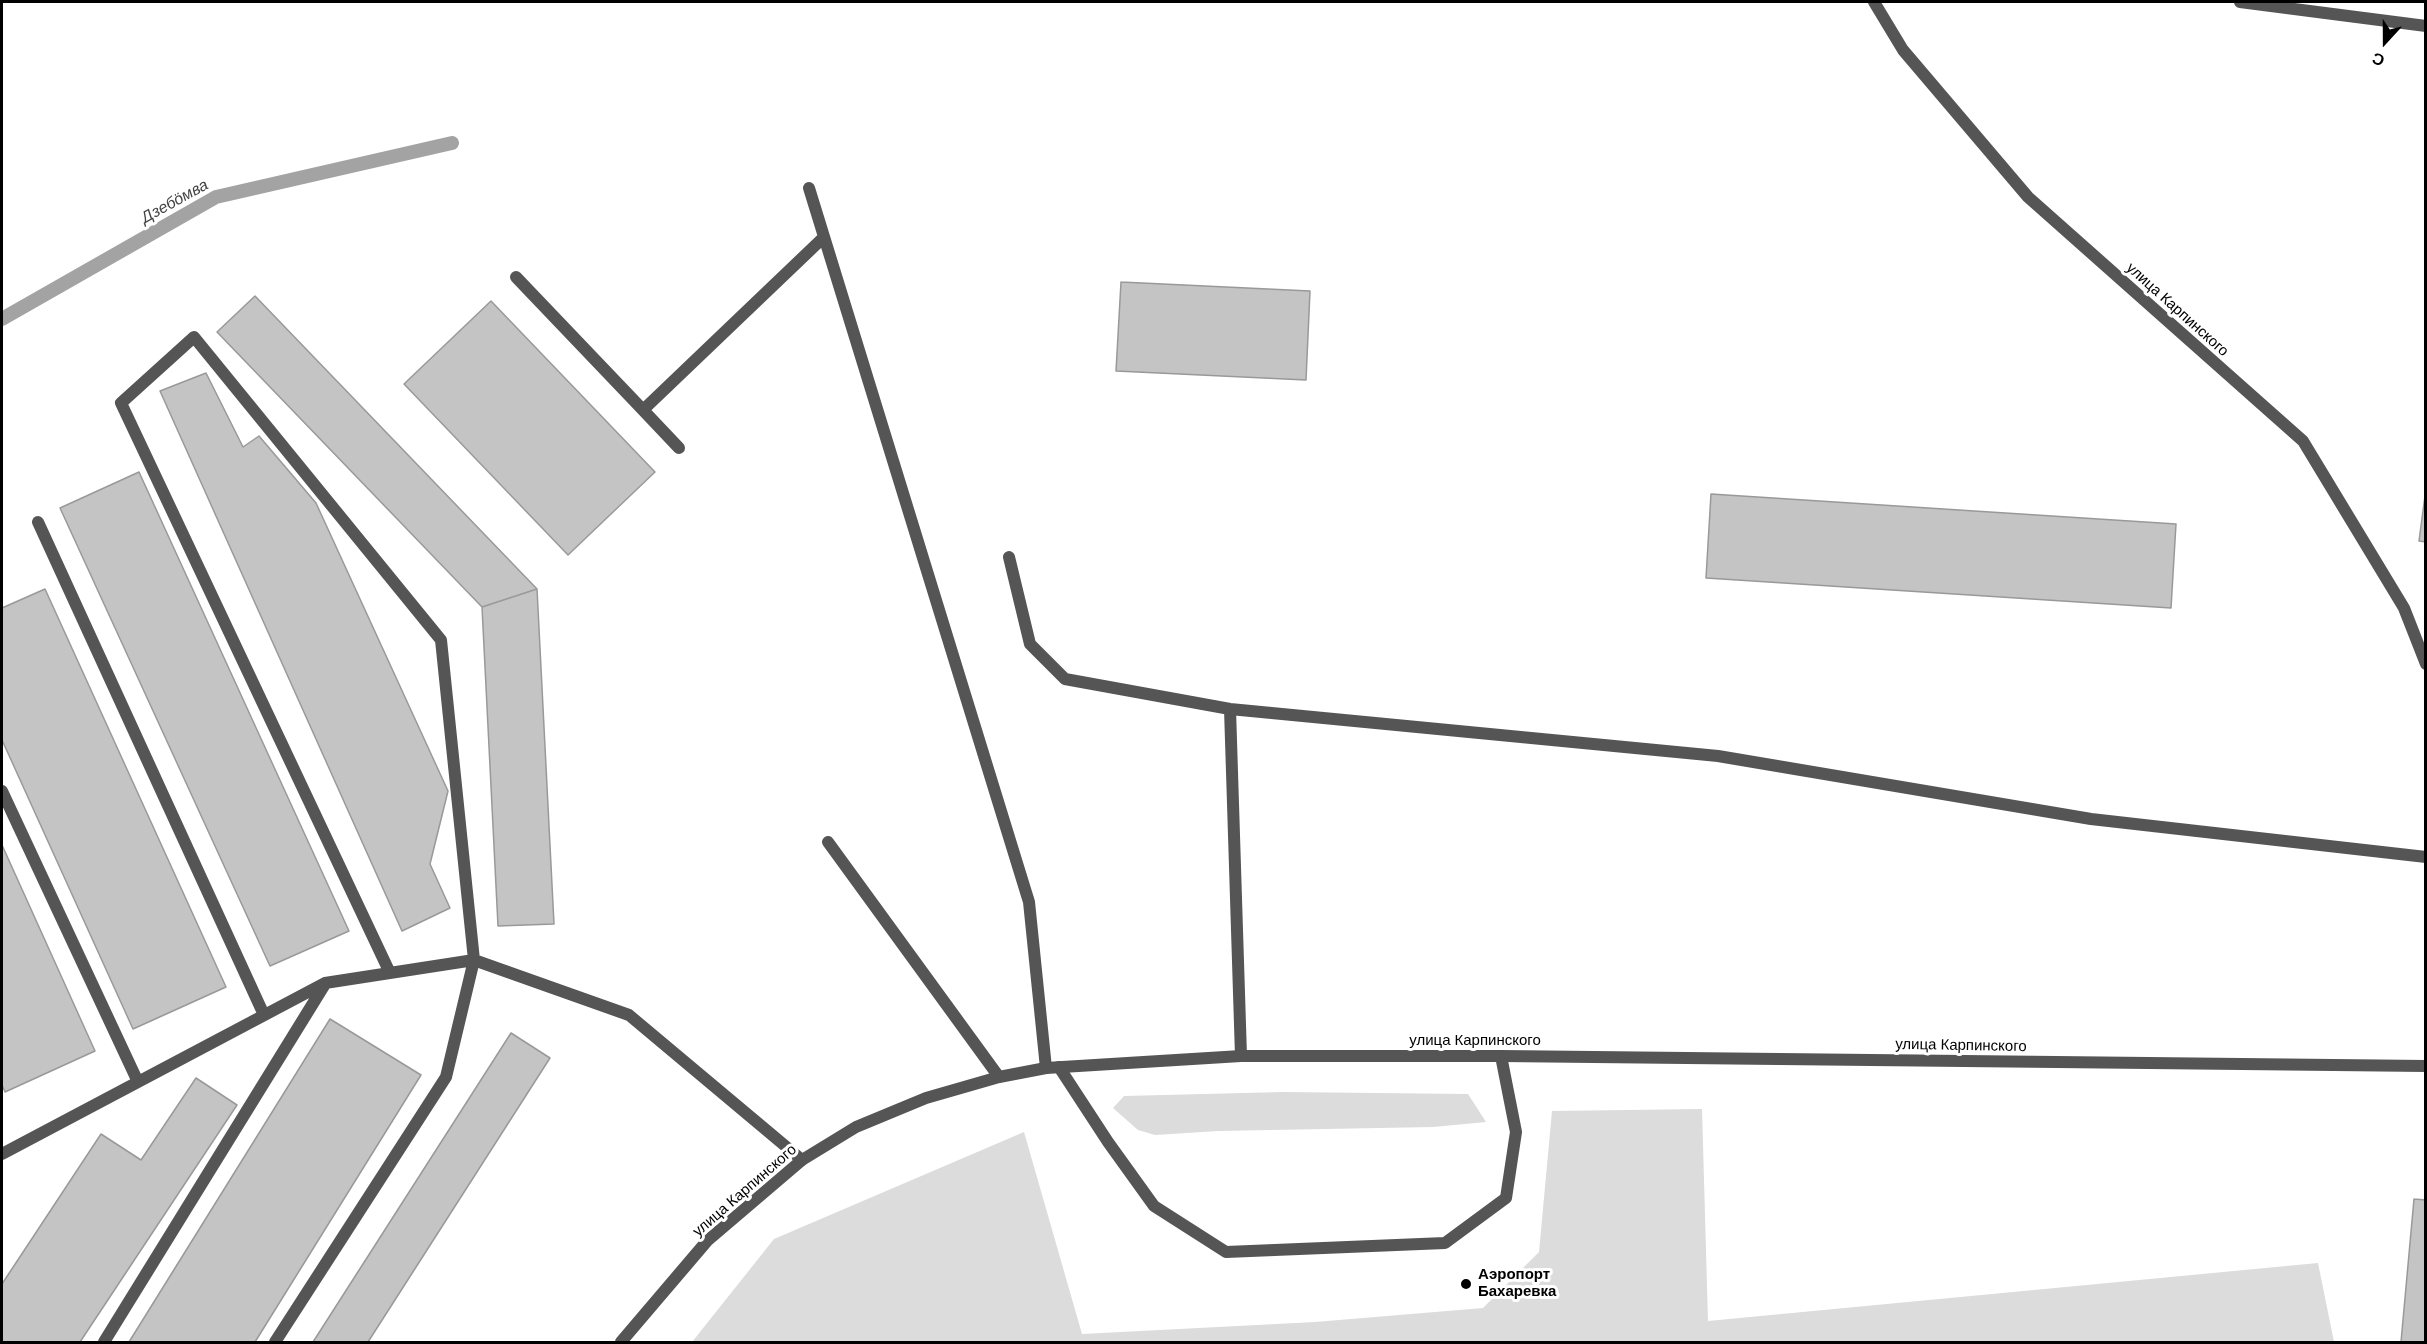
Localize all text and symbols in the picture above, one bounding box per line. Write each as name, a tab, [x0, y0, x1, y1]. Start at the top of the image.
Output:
north arrow	[2355, 12, 2415, 72]
text: С	[2369, 47, 2388, 71]
water label: Дзебӧмва	[138, 176, 212, 228]
street label: улица Карпинского	[2122, 259, 2232, 361]
street label: улица Карпинского	[1409, 1032, 1541, 1050]
street label: улица Карпинского	[1895, 1036, 2027, 1056]
street label: улица Карпинского	[689, 1141, 801, 1241]
place label: Аэропорт Бахаревка	[1478, 1266, 1556, 1301]
marker: Аэропорт Бахаревка	[1459, 1277, 1473, 1291]

